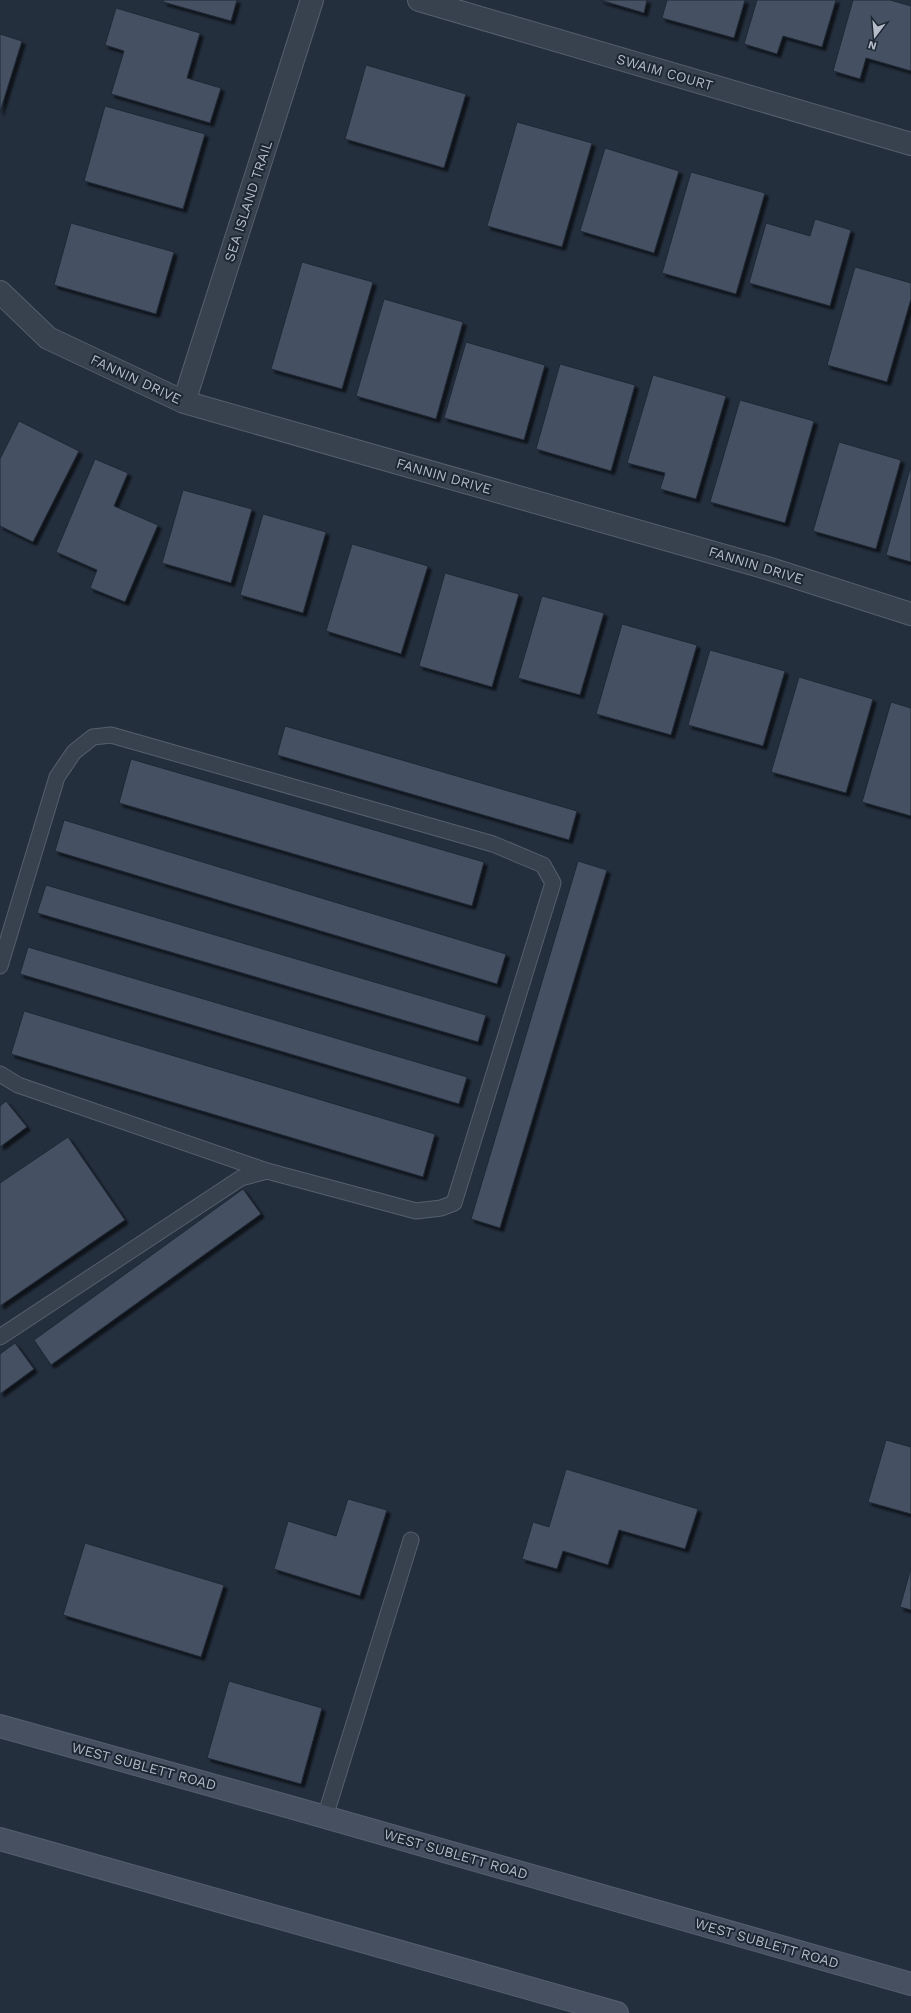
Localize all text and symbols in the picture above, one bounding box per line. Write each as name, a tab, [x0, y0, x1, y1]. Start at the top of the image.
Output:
north arrow	[855, 16, 895, 56]
text: N	[867, 38, 878, 53]
street label: SWAIM COURT	[615, 51, 715, 94]
street label: SEA ISLAND TRAIL	[221, 138, 275, 264]
street label: FANNIN DRIVE	[88, 351, 184, 407]
street label: FANNIN DRIVE	[395, 455, 493, 497]
street label: FANNIN DRIVE	[707, 543, 805, 587]
street label: WEST SUBLETT ROAD	[70, 1739, 218, 1793]
street label: WEST SUBLETT ROAD	[382, 1826, 530, 1882]
street label: WEST SUBLETT ROAD	[693, 1915, 841, 1971]

